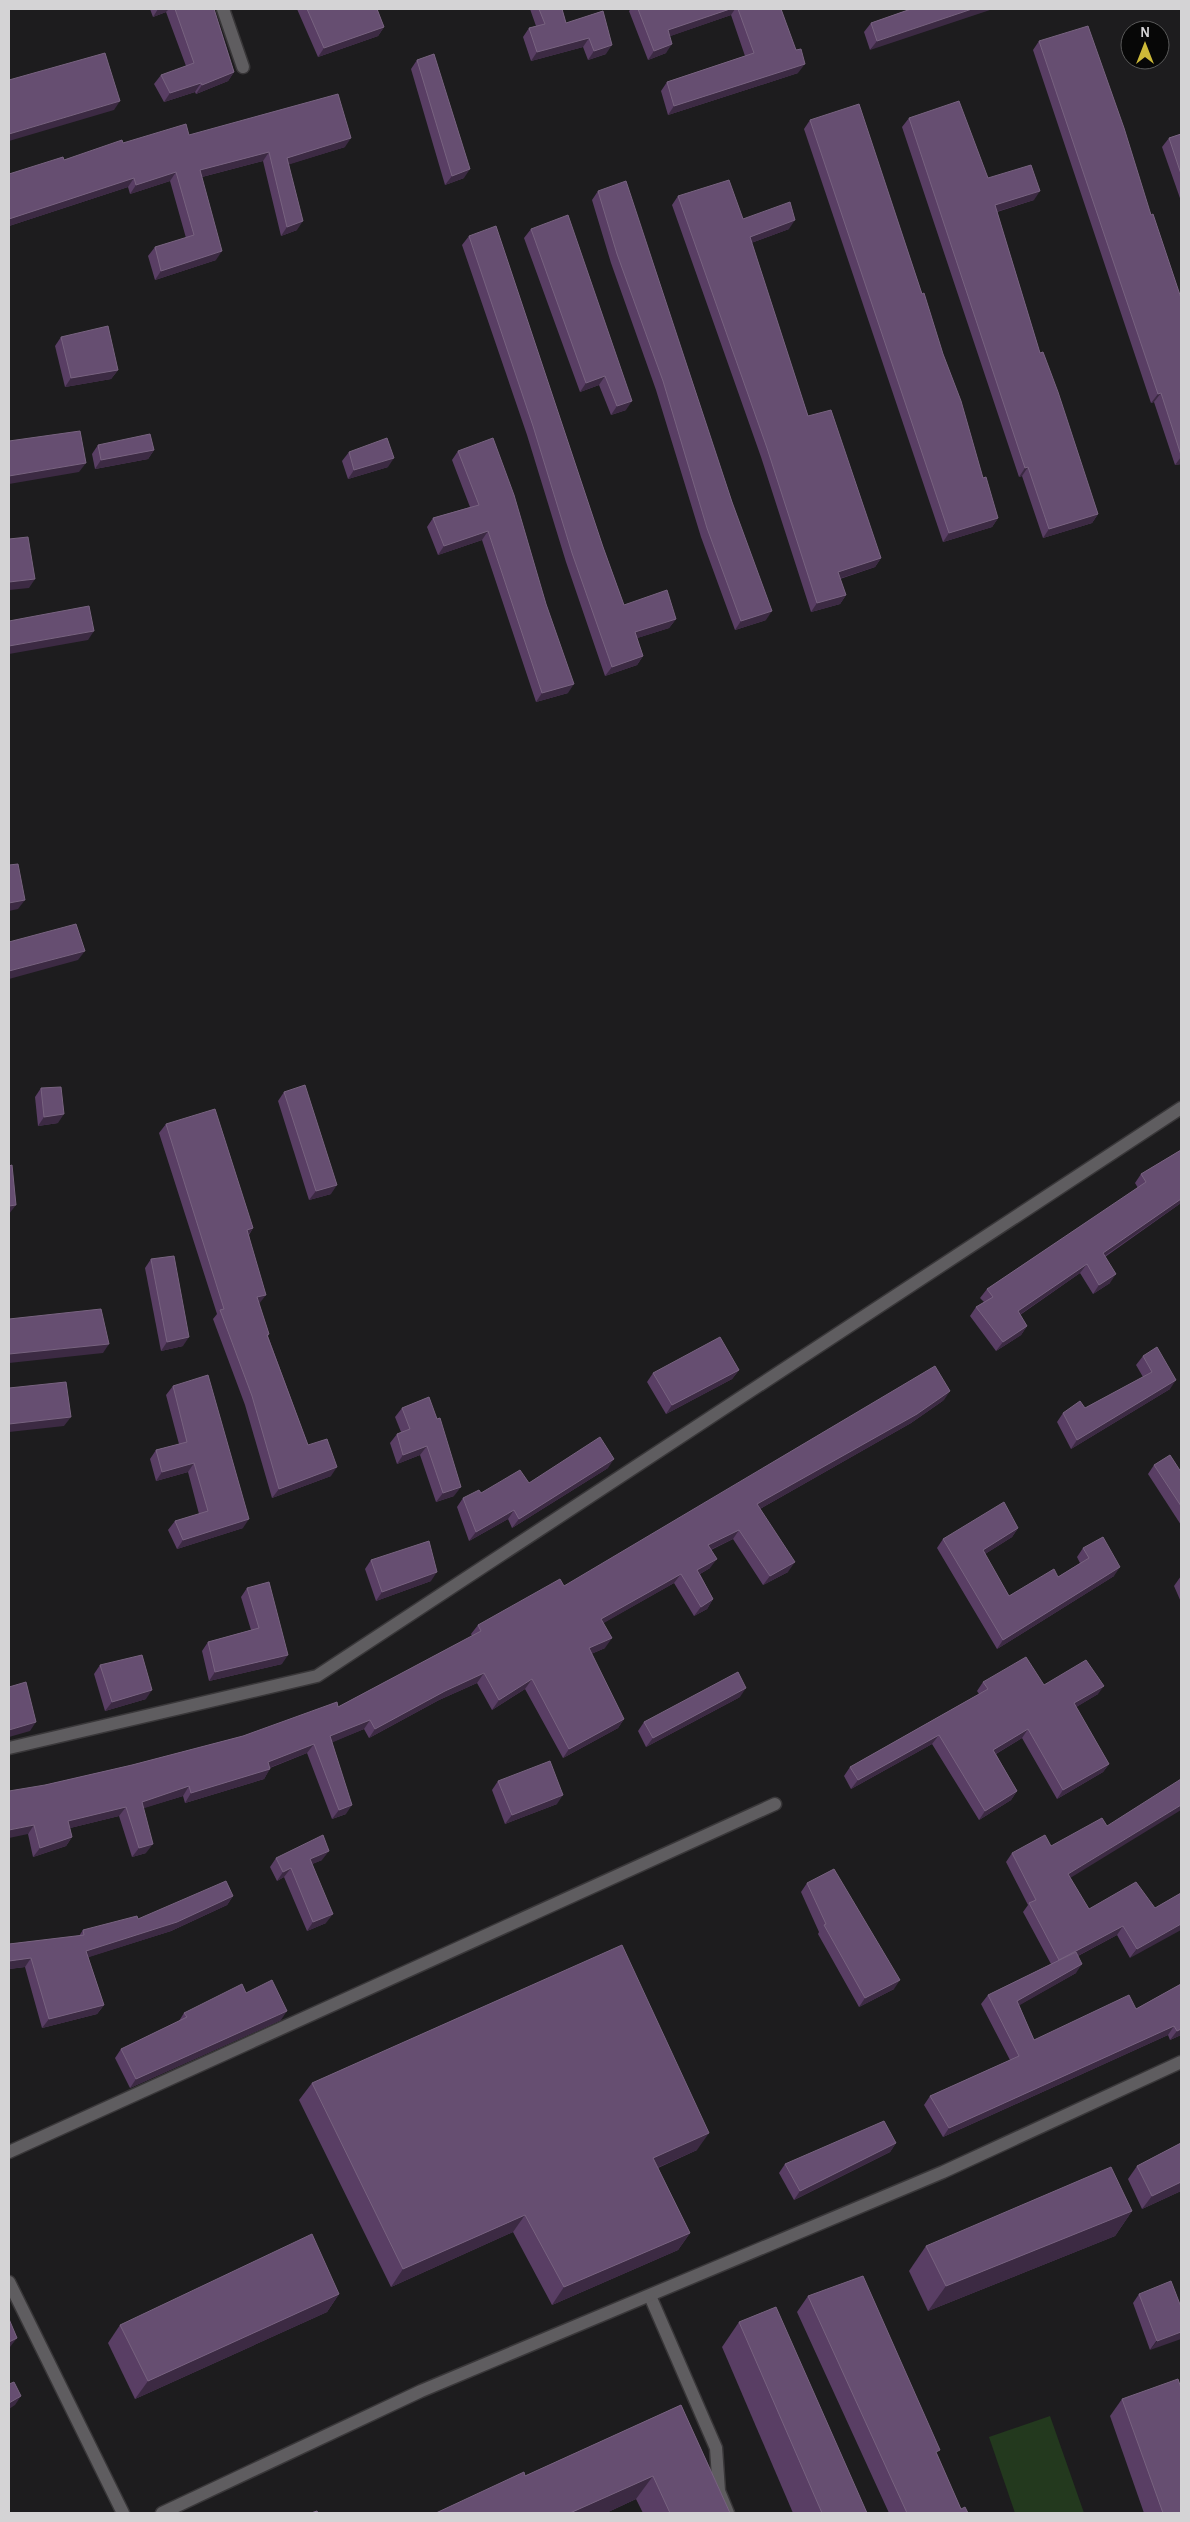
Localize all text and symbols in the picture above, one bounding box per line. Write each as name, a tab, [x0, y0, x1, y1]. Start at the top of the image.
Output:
north arrow	[1120, 20, 1170, 70]
text: N	[1140, 26, 1150, 40]

